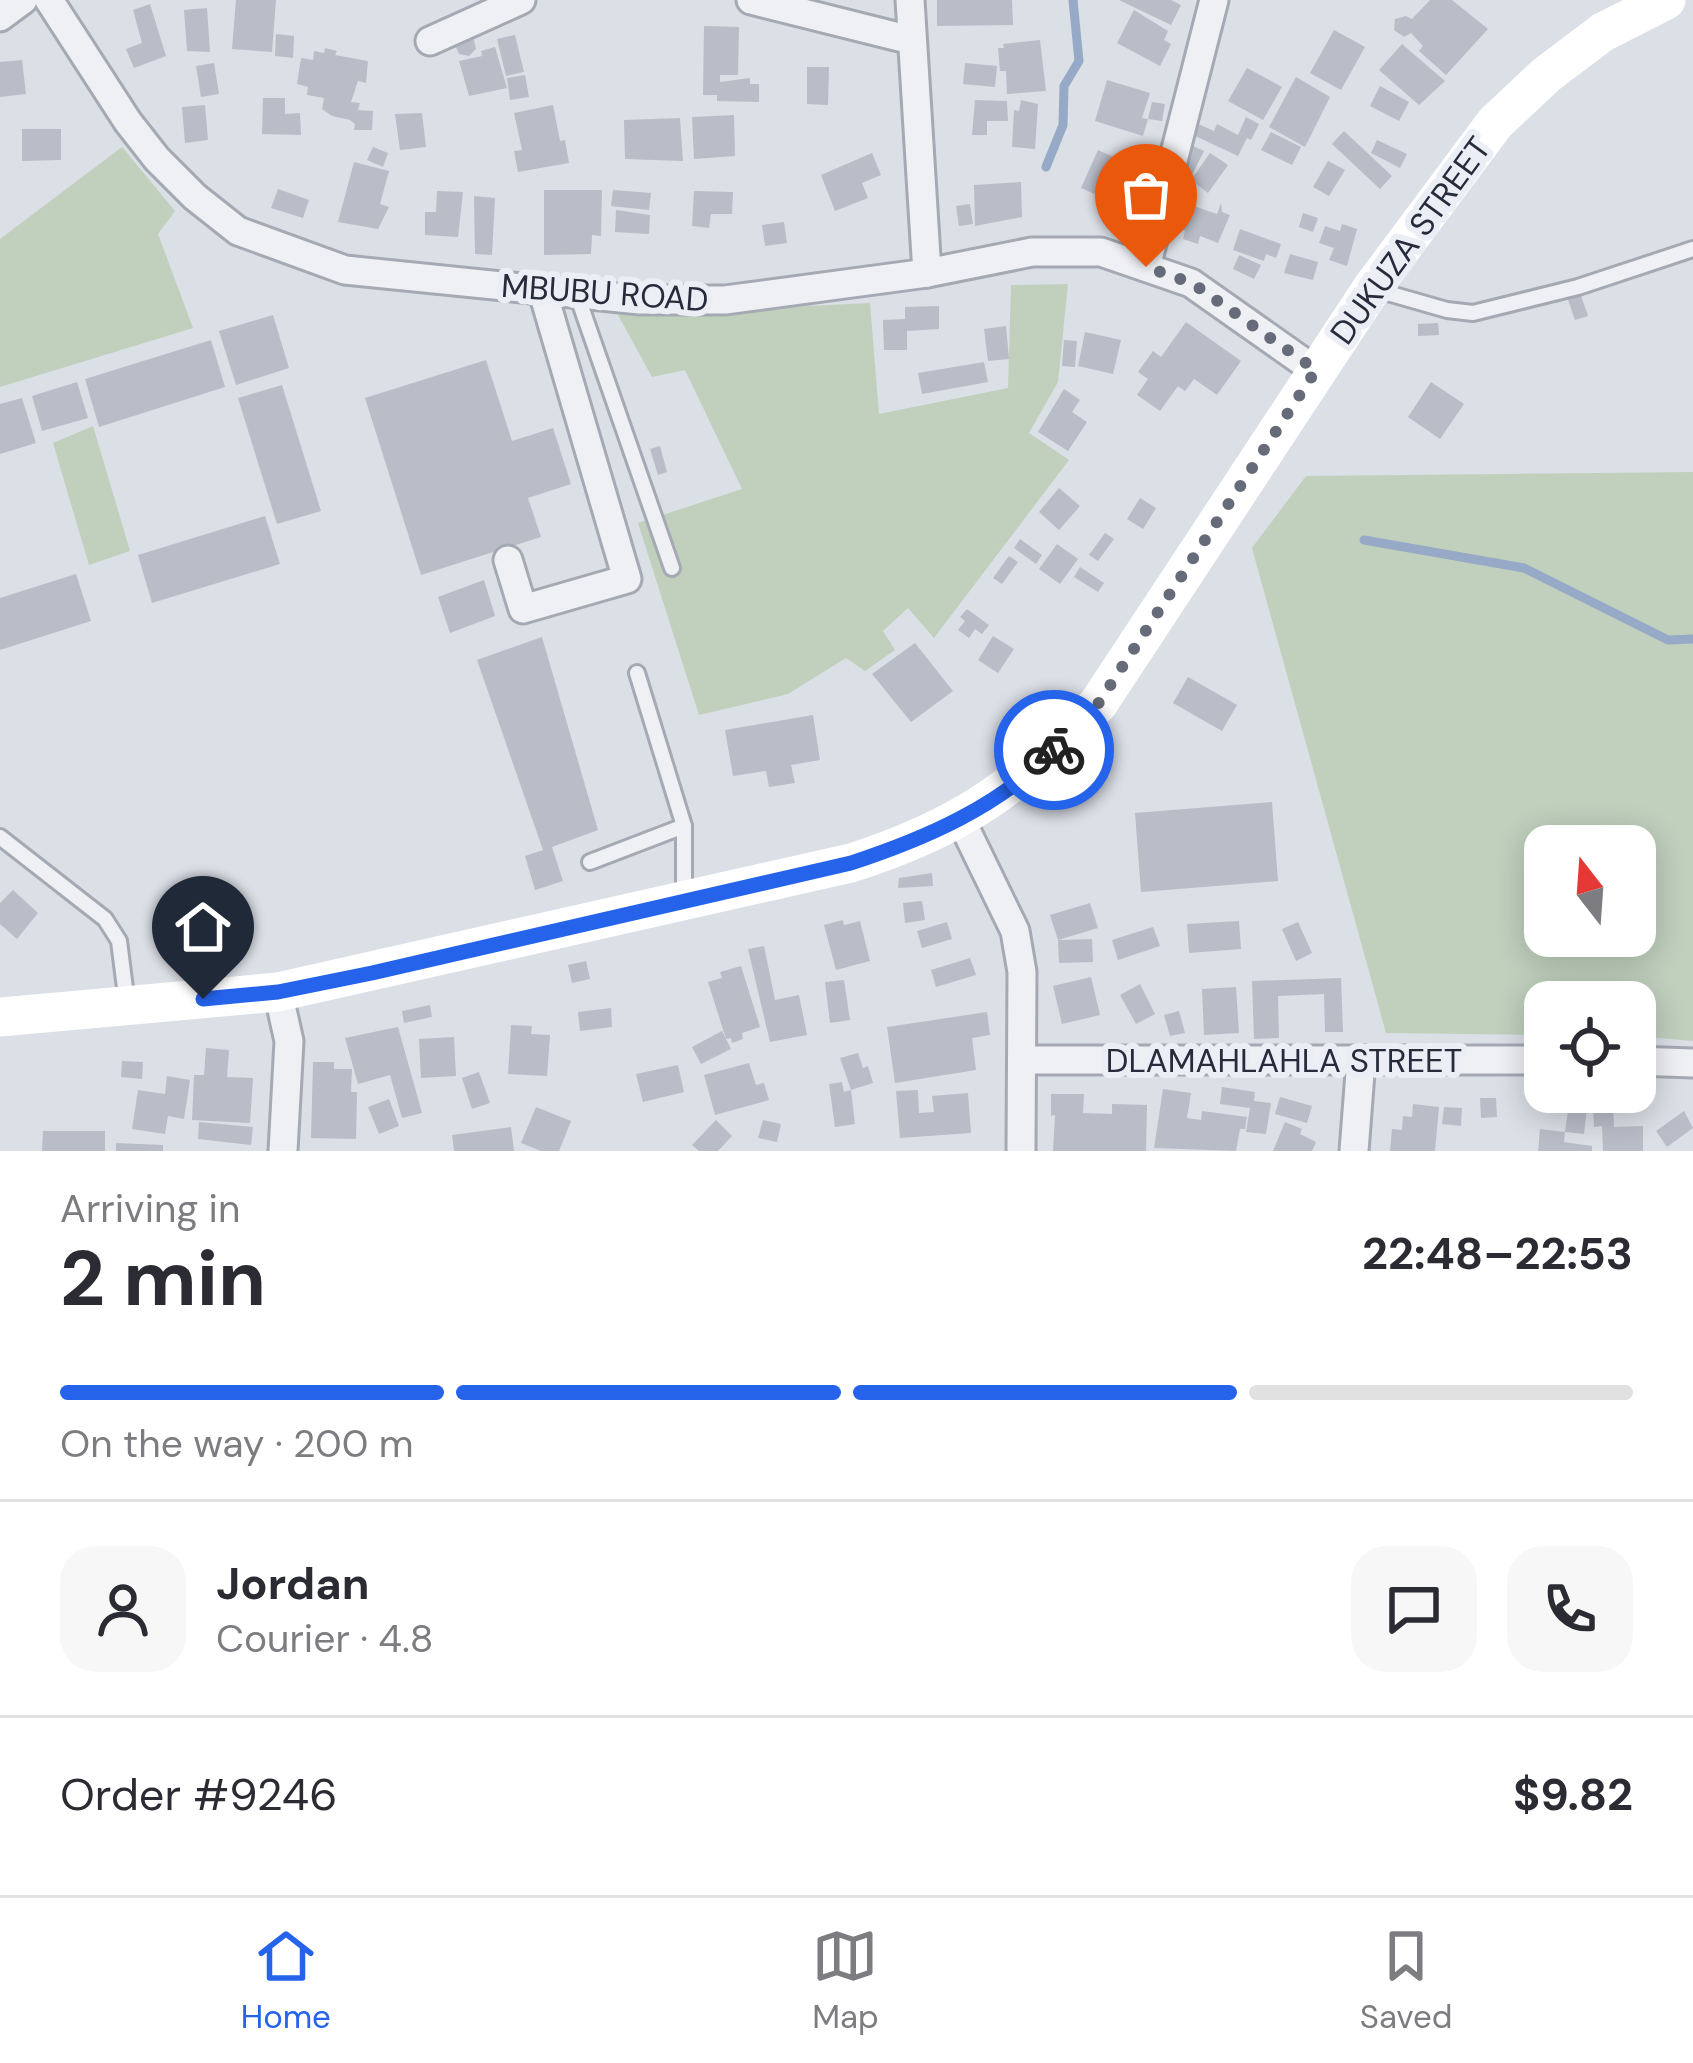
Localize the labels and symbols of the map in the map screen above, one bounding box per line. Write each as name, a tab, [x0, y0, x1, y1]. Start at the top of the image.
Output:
street label: DUKUZA STREET	[1321, 128, 1500, 353]
pin	[1095, 144, 1197, 267]
street label: MBUBU ROAD	[500, 264, 710, 321]
courier	[994, 690, 1114, 810]
north arrow	[1524, 825, 1656, 957]
pin	[152, 876, 254, 999]
street label: DLAMAHLAHLA STREET	[1106, 1039, 1462, 1082]

